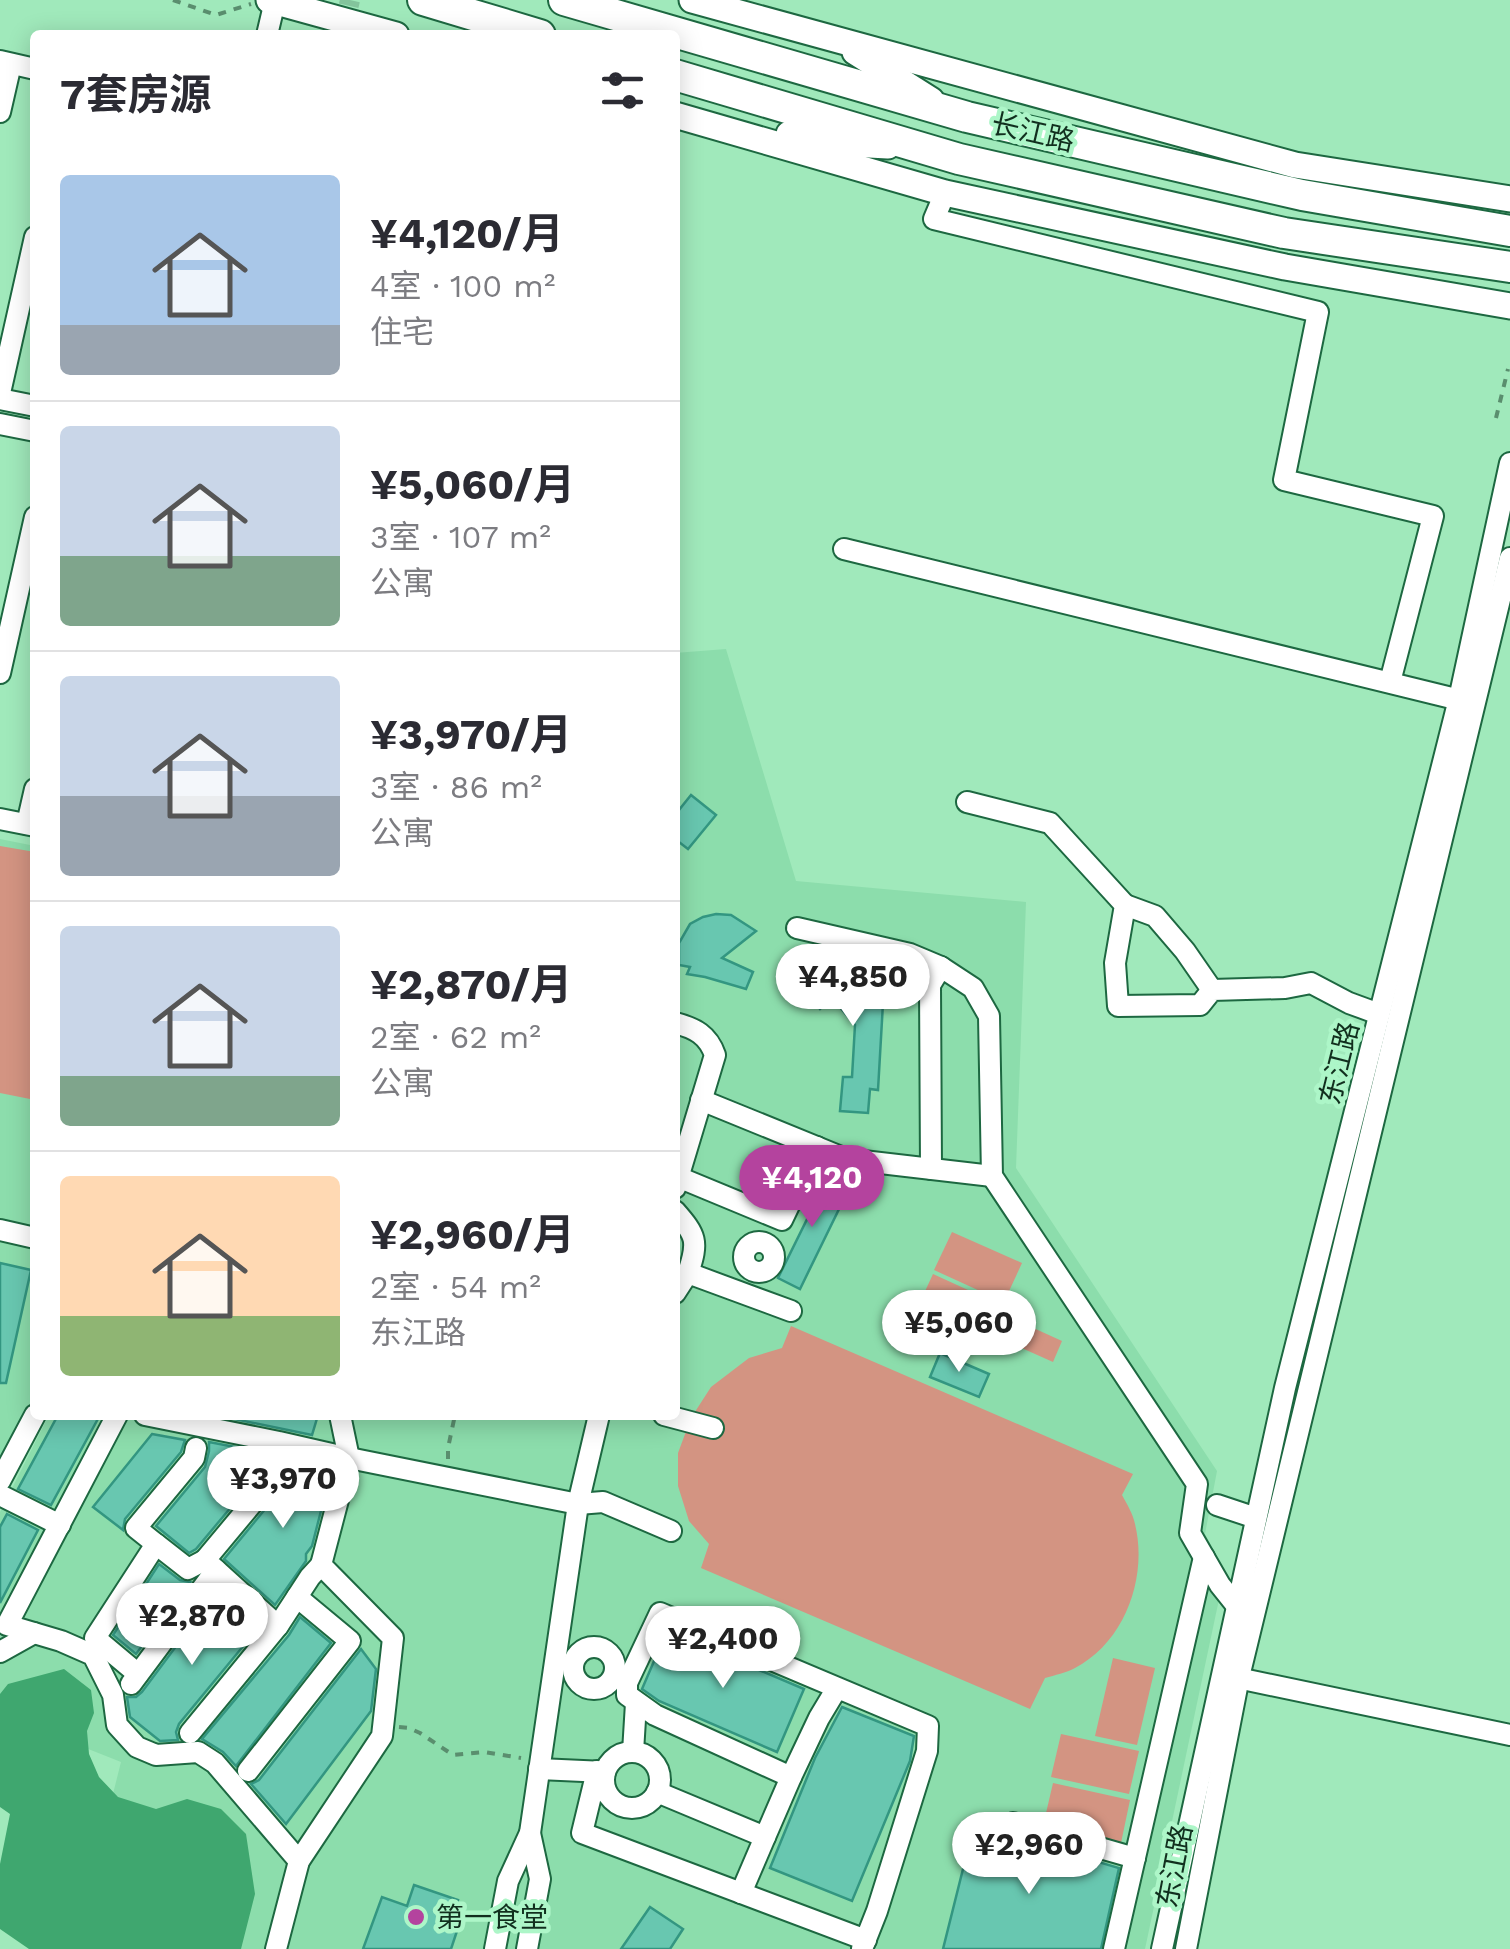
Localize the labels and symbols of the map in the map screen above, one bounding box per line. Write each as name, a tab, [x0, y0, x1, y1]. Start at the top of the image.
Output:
street label: 长江路	[988, 107, 1078, 158]
pin: ¥4,850	[772, 944, 934, 1029]
street label: 东江路	[1313, 1018, 1366, 1108]
pin: ¥4,120	[731, 1145, 893, 1230]
pin: ¥5,060	[878, 1290, 1040, 1375]
pin: ¥3,970	[202, 1446, 364, 1531]
pin: ¥2,870	[111, 1583, 273, 1668]
pin: ¥2,400	[642, 1606, 804, 1691]
pin: ¥2,960	[948, 1812, 1110, 1897]
street label: 东江路	[1150, 1822, 1199, 1910]
place label: 第一食堂	[436, 1901, 548, 1934]
marker: 第一食堂	[405, 1906, 427, 1928]

